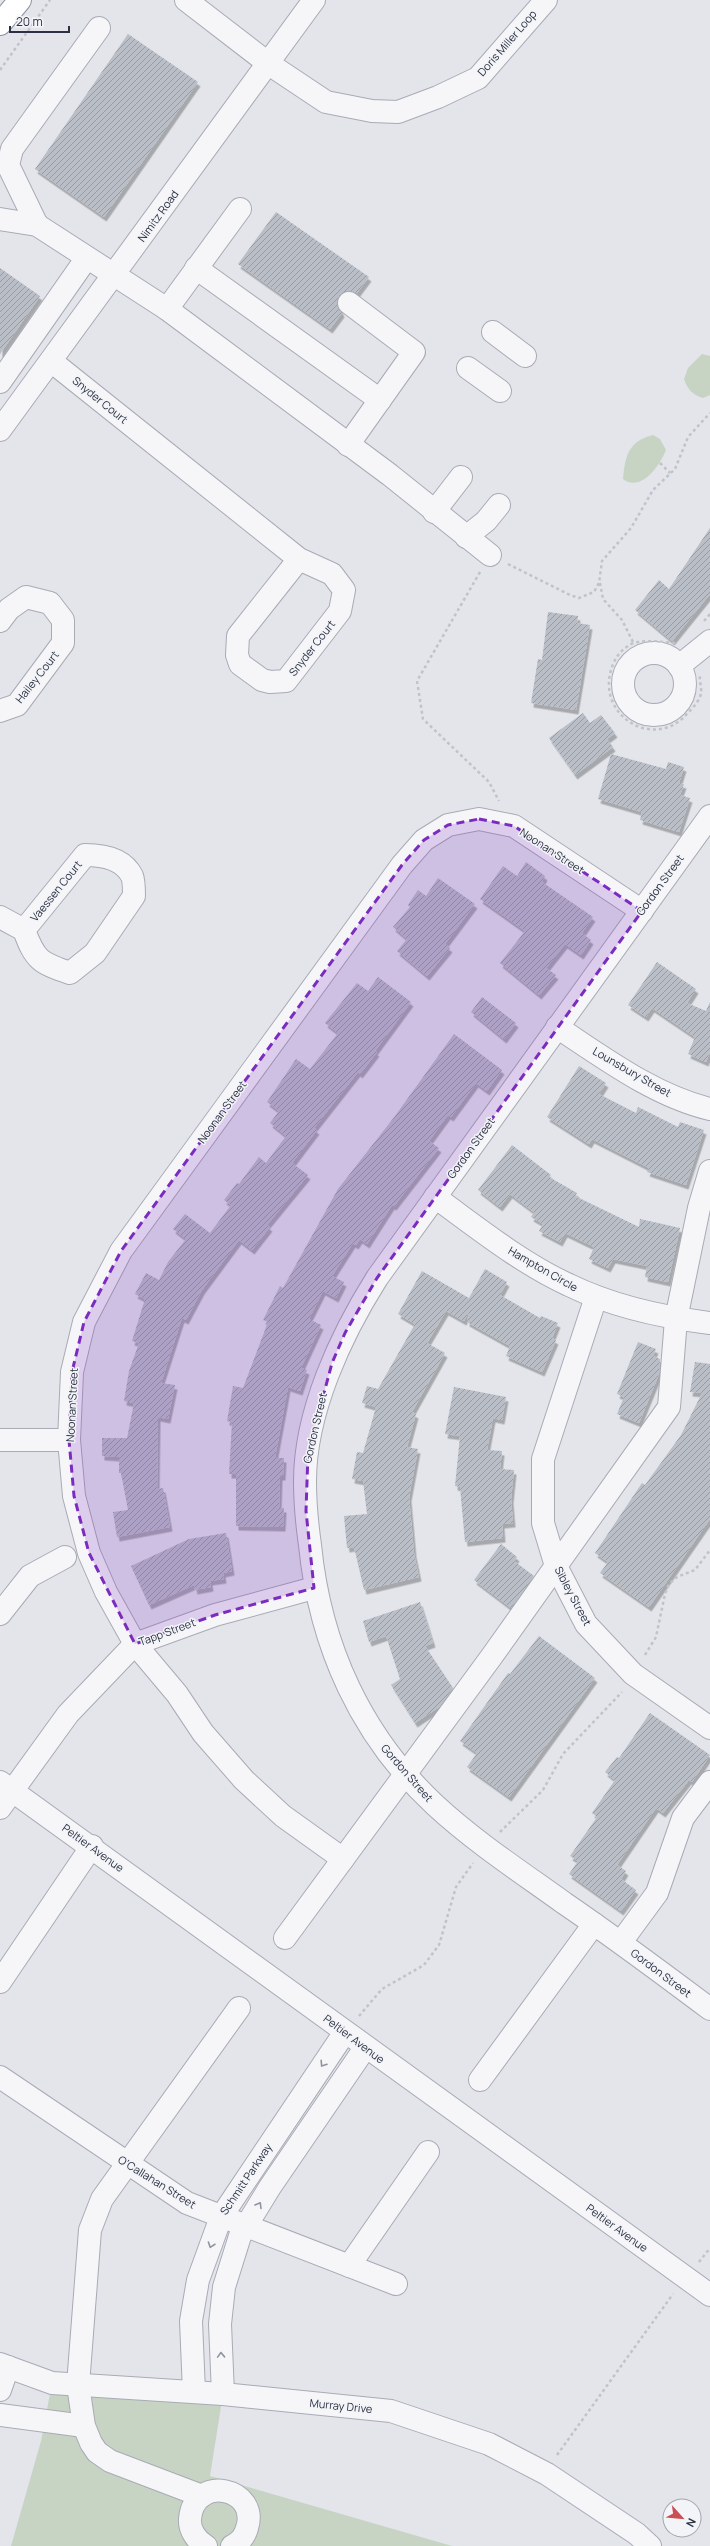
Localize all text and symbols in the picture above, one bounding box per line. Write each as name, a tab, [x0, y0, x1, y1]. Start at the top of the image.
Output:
street label: Doris Miller Loop	[474, 6, 540, 79]
scale bar	[10, 8, 69, 34]
text: 20 m	[16, 13, 43, 30]
street label: Nimitz Road	[134, 187, 181, 245]
street label: Snyder Court	[70, 373, 131, 427]
street label: Snyder Court	[285, 617, 338, 679]
street label: Hailey Court	[11, 647, 62, 706]
street label: Noonan Street	[517, 824, 587, 877]
street label: Gordon Street	[632, 851, 687, 918]
street label: Vaessen Court	[26, 857, 85, 924]
street label: Lounsbury Street	[590, 1043, 674, 1100]
street label: Noonan Street	[194, 1077, 249, 1146]
street label: Gordon Street	[443, 1114, 498, 1181]
street label: Hampton Circle	[506, 1243, 581, 1295]
street label: Noonan Street	[62, 1368, 81, 1442]
street label: Gordon Street	[299, 1391, 330, 1465]
street label: Sibley Street	[552, 1564, 595, 1628]
street label: Tapp Street	[136, 1614, 197, 1649]
street label: Gordon Street	[378, 1741, 437, 1805]
street label: Peltier Avenue	[59, 1820, 128, 1875]
street label: Gordon Street	[628, 1945, 695, 2000]
street label: Peltier Avenue	[321, 2011, 388, 2067]
one-way arrow	[321, 2060, 328, 2067]
street label: Schmitt Parkway	[216, 2140, 275, 2217]
street label: O’Callahan Street	[115, 2152, 199, 2212]
street label: Peltier Avenue	[583, 2200, 652, 2255]
one-way arrow	[254, 2202, 262, 2209]
one-way arrow	[207, 2242, 215, 2249]
one-way arrow	[217, 2352, 226, 2358]
street label: Murray Drive	[309, 2395, 374, 2416]
north arrow	[662, 2498, 702, 2538]
text: N	[683, 2516, 700, 2530]

